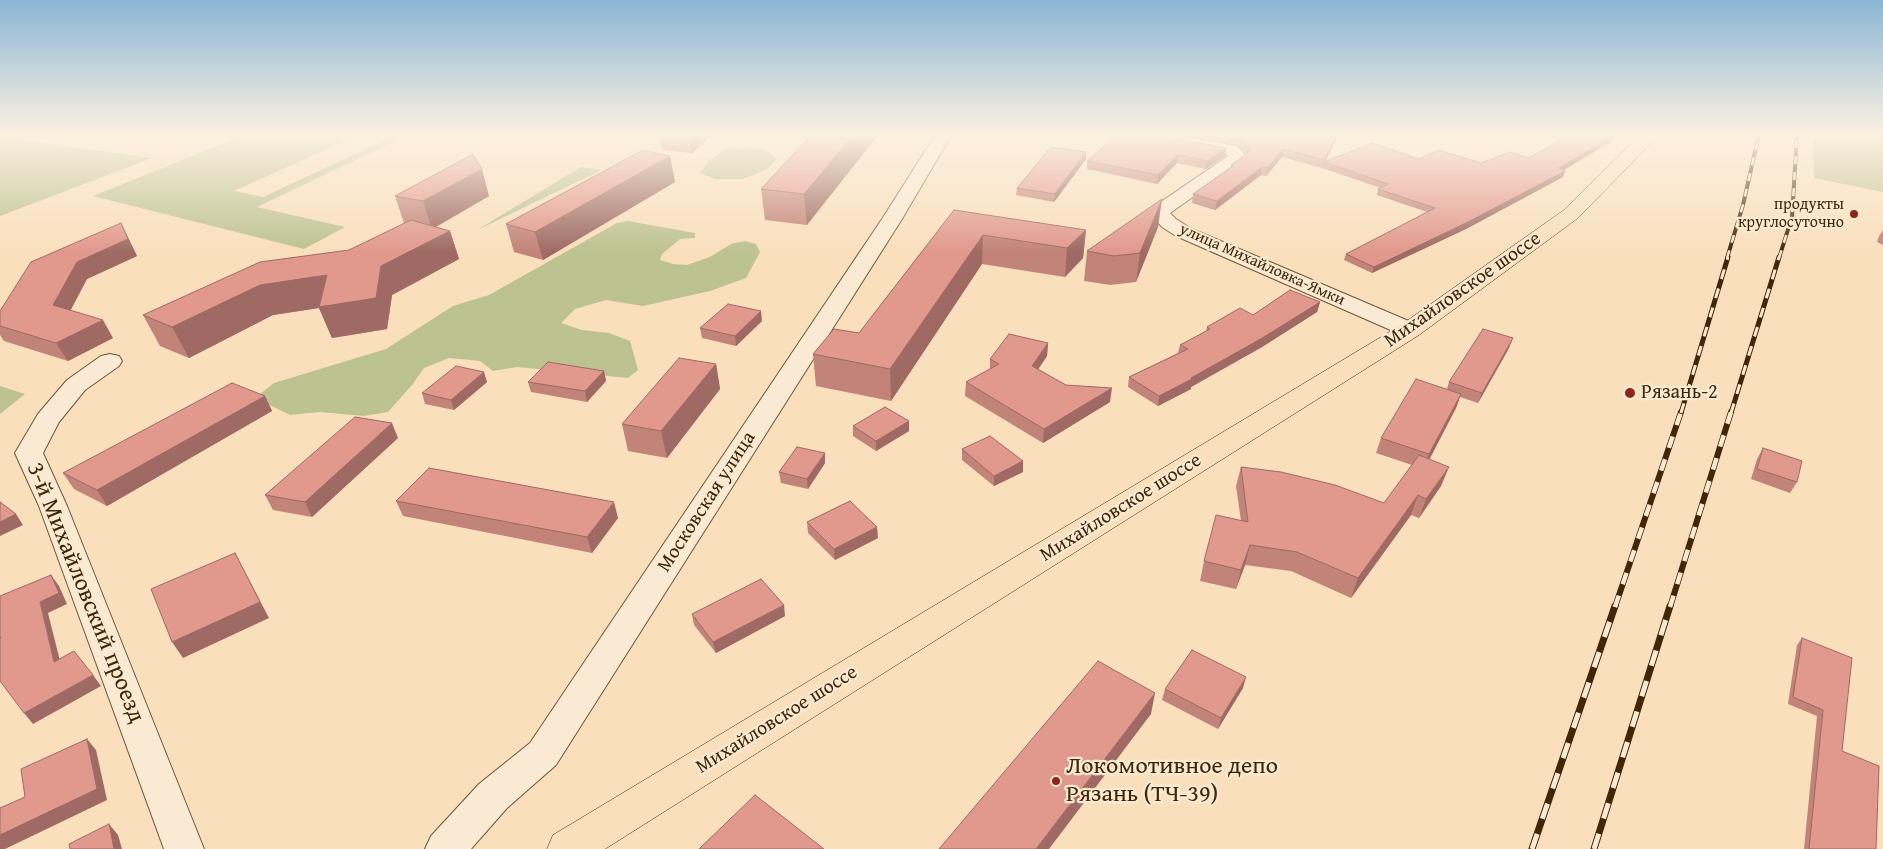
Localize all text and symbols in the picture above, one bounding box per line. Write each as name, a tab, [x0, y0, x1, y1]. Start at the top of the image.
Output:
place label: продукты круглосуточно	[1738, 195, 1844, 233]
marker: продукты круглосуточно	[1848, 208, 1860, 220]
street label: улица Михайловка-Ямки	[1176, 220, 1348, 310]
street label: Михайловское шоссе	[1380, 227, 1546, 353]
place label: Рязань-2	[1641, 381, 1718, 405]
marker: Рязань-2	[1623, 386, 1637, 400]
street label: Московская улица	[653, 427, 761, 577]
street label: Михайловское шоссе	[1036, 449, 1206, 567]
street label: 3-й Михайловский проезд	[20, 459, 150, 727]
street label: Михайловское шоссе	[692, 661, 862, 779]
place label: Локомотивное депо Рязань (ТЧ-39)	[1066, 753, 1278, 809]
marker: Локомотивное депо Рязань (ТЧ-39)	[1050, 775, 1062, 787]

